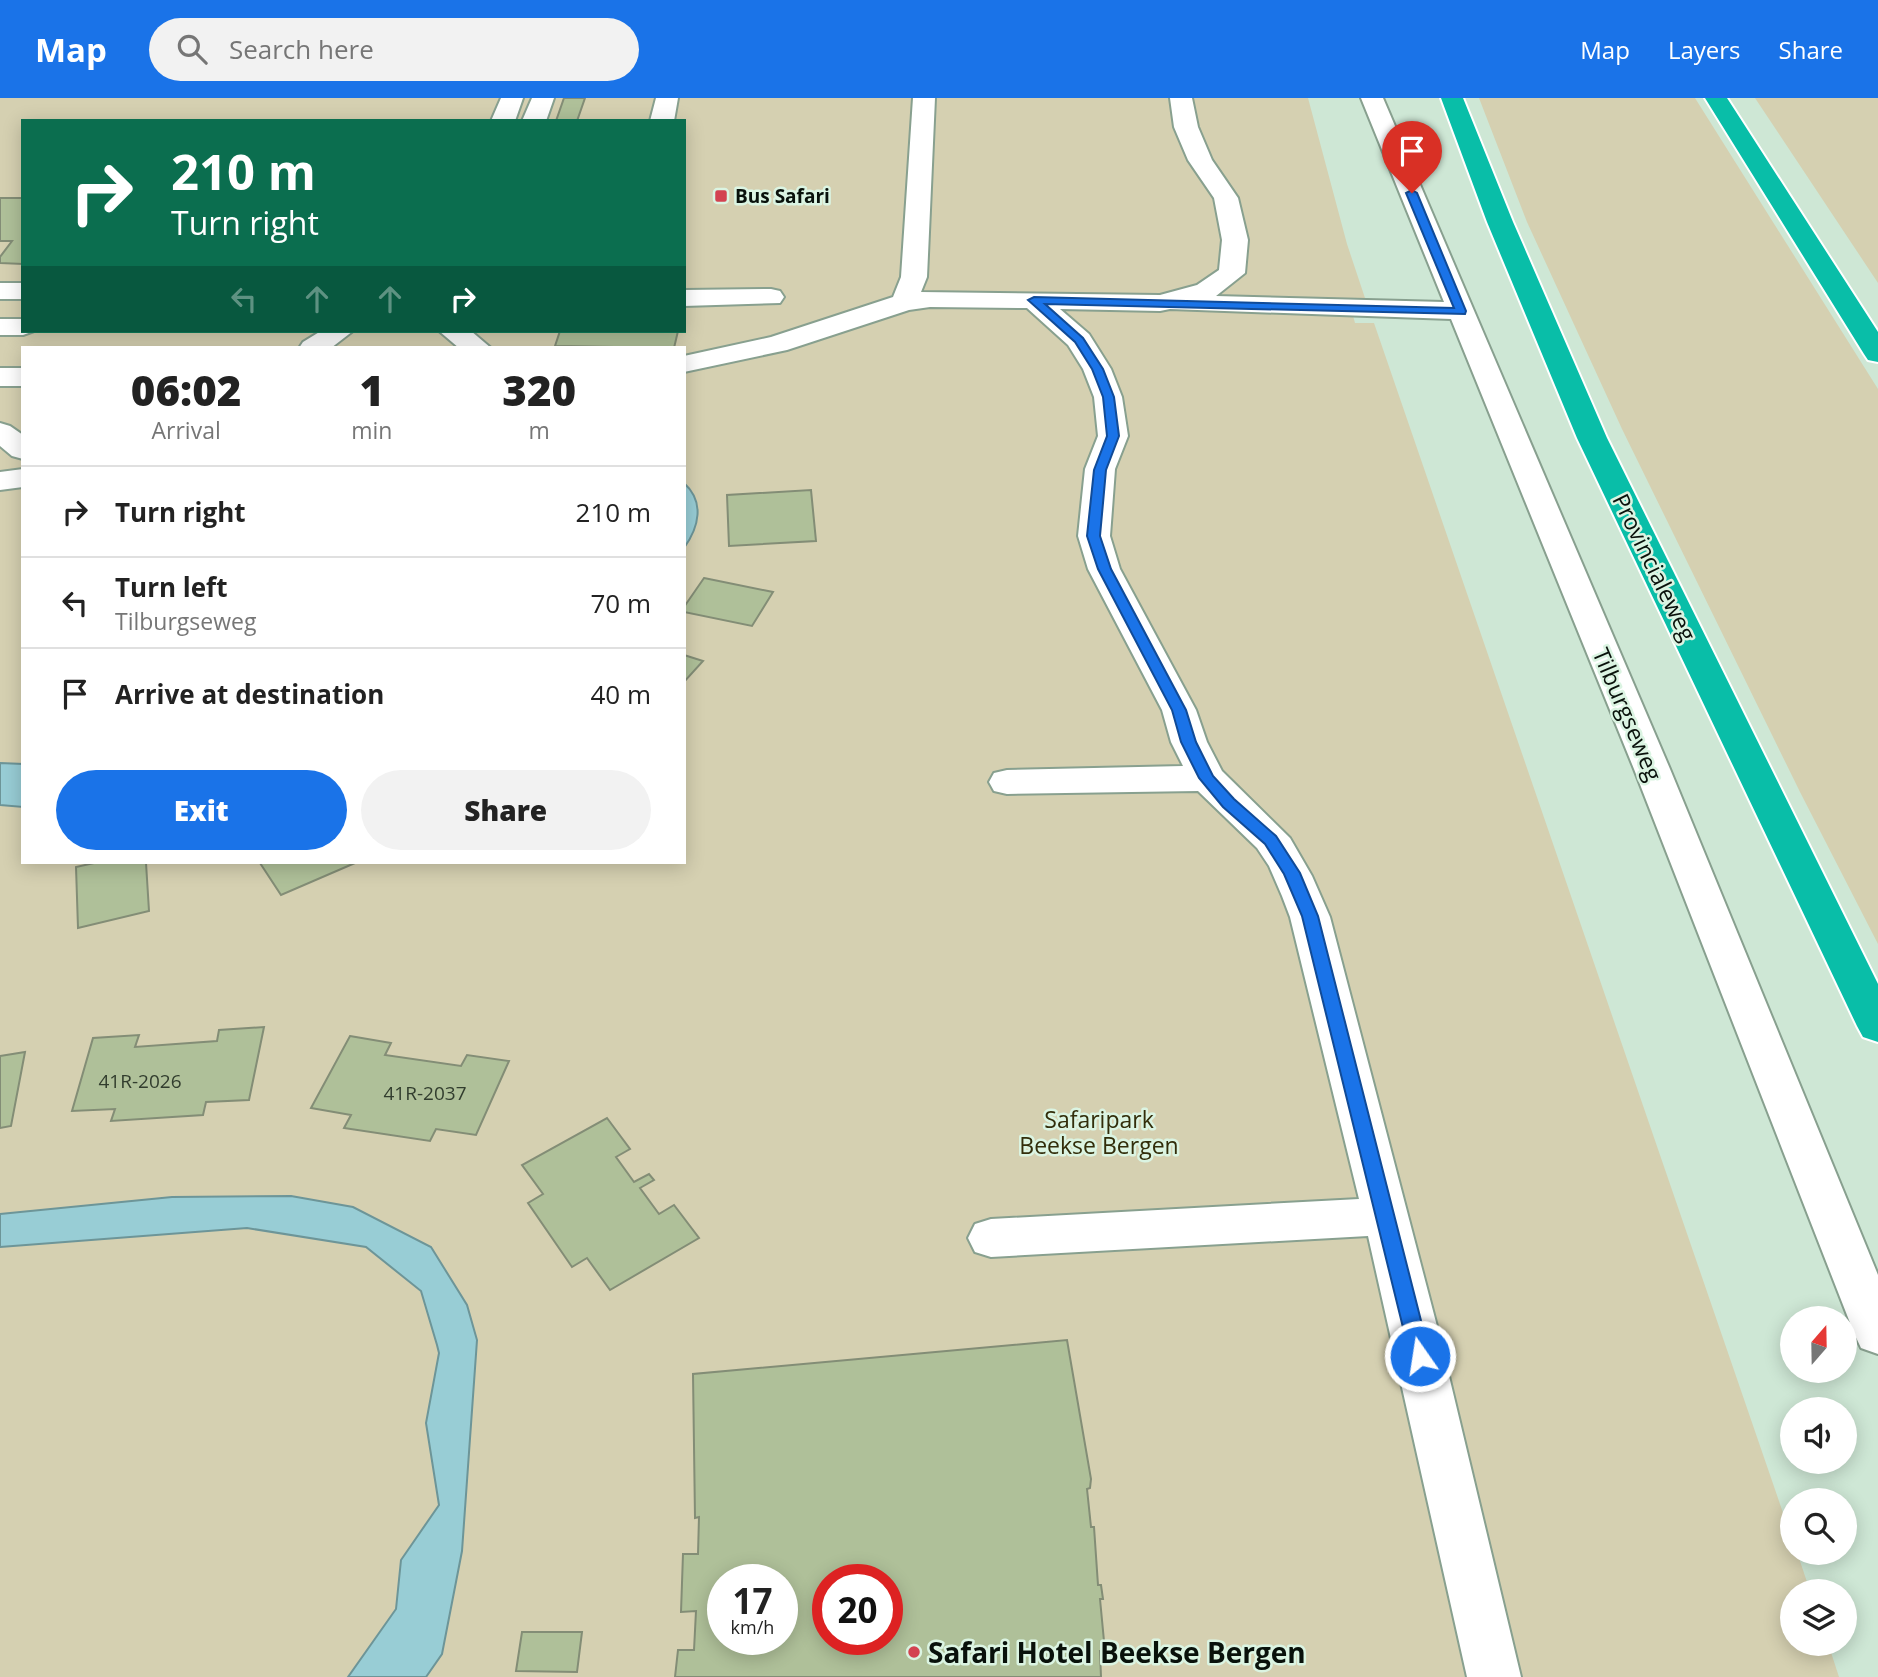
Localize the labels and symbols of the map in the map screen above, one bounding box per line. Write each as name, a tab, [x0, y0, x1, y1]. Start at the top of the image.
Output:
pin	[1382, 121, 1442, 193]
place label: Bus Safari	[735, 183, 830, 209]
marker: Bus Safari	[713, 188, 729, 204]
street label: Provincialeweg	[1606, 488, 1705, 646]
street label: Tilburgseweg	[1586, 643, 1671, 786]
house number: 41R-2026	[98, 1068, 182, 1094]
house number: 41R-2037	[383, 1080, 467, 1106]
park label: Safaripark Beekse Bergen	[1019, 1103, 1179, 1161]
north arrow	[1780, 1306, 1857, 1382]
position arrow	[1383, 1319, 1457, 1393]
speed limit sign: 20	[812, 1564, 903, 1655]
place label: Safari Hotel Beekse Bergen	[928, 1633, 1306, 1671]
marker: Safari Hotel Beekse Bergen	[906, 1644, 922, 1660]

